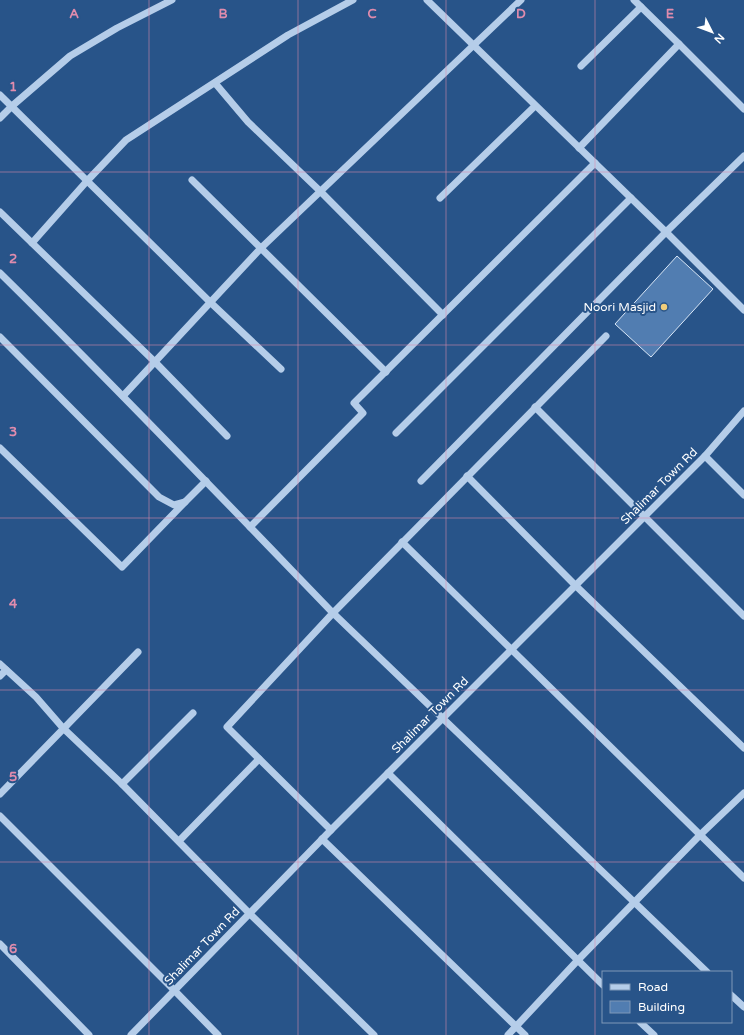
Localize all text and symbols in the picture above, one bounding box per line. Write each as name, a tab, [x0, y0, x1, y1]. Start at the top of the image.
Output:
text: A	[69, 6, 79, 22]
text: B	[218, 6, 228, 22]
text: C	[367, 6, 377, 22]
text: D	[516, 6, 526, 22]
text: E	[666, 6, 674, 22]
north arrow	[692, 12, 732, 52]
text: N	[711, 31, 727, 46]
text: 1	[9, 79, 17, 95]
text: 2	[9, 251, 17, 267]
place label: Noori Masjid	[584, 300, 656, 314]
marker: Noori Masjid	[659, 302, 669, 312]
text: 3	[9, 424, 17, 440]
street label: Shalimar Town Rd	[618, 445, 700, 527]
text: 4	[9, 596, 18, 612]
street label: Shalimar Town Rd	[389, 674, 471, 756]
text: 5	[9, 769, 17, 785]
street label: Shalimar Town Rd	[161, 904, 243, 988]
text: 6	[9, 941, 17, 957]
legend	[602, 971, 732, 1023]
text: Road	[638, 980, 668, 994]
text: Building	[638, 1000, 685, 1014]

